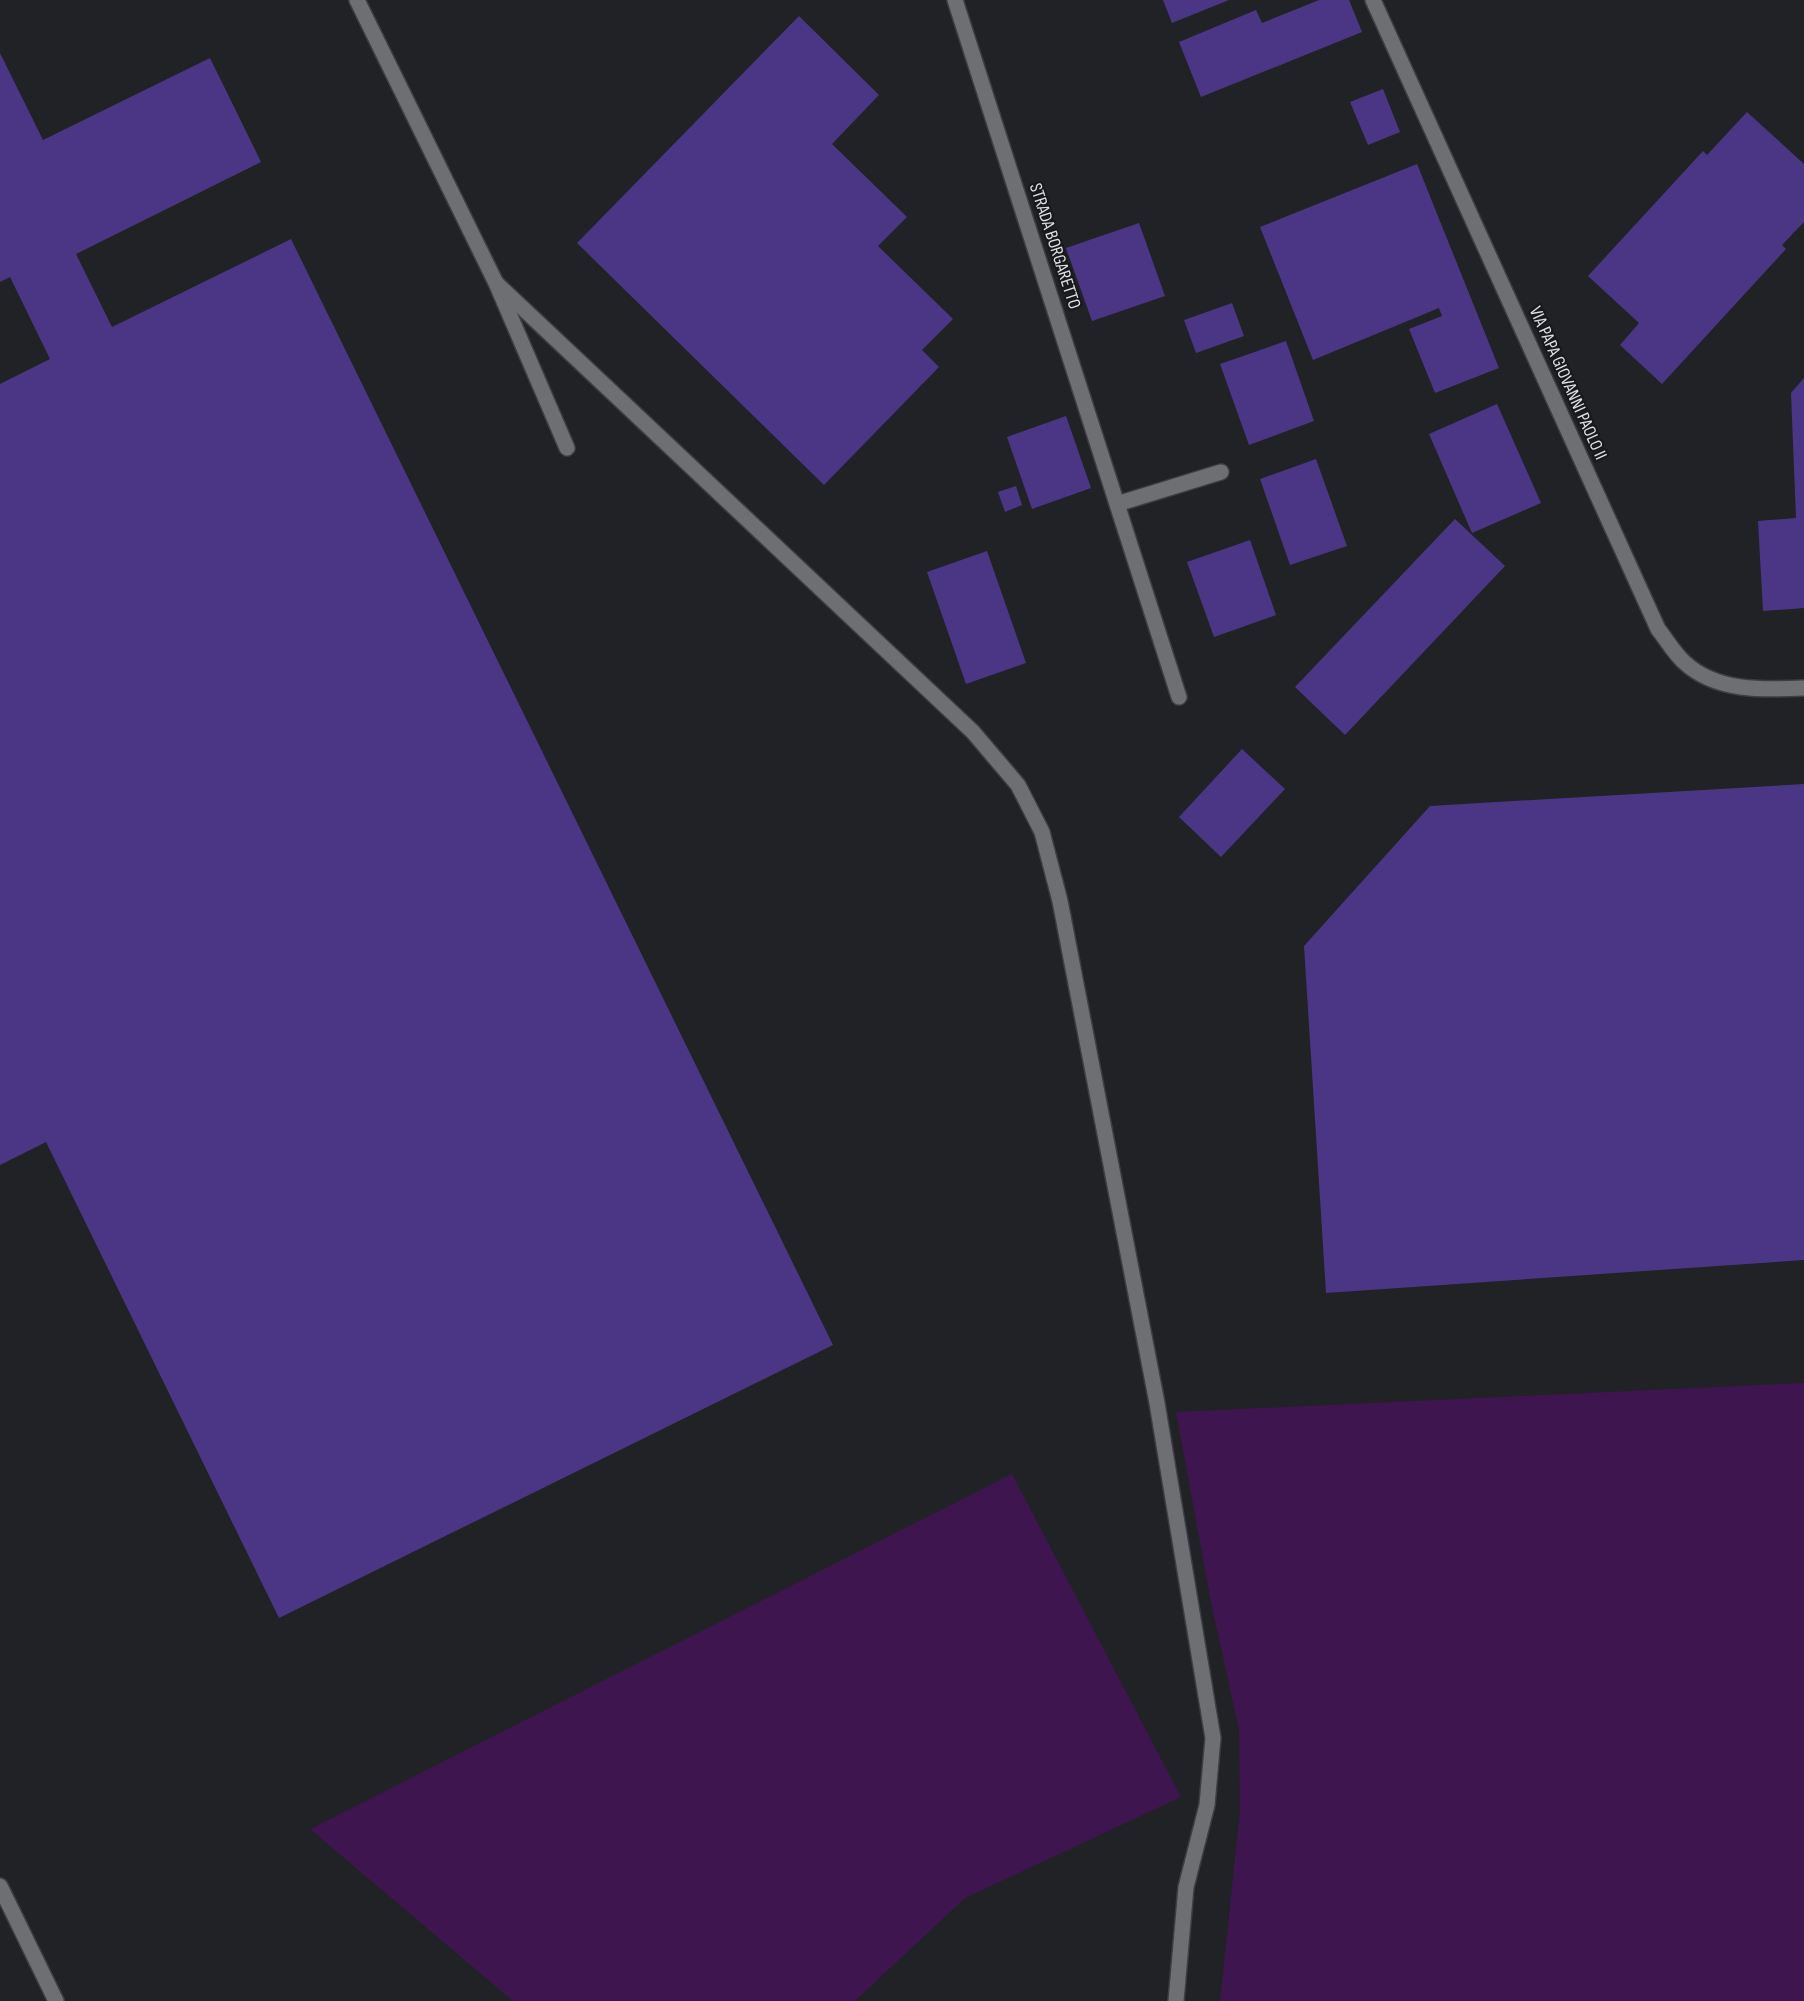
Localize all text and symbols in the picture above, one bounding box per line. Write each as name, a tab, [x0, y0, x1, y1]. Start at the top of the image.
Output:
street label: STRADA BORGARETTO	[1025, 181, 1085, 311]
street label: VIA PAPA GIOVANNI PAOLO II	[1525, 303, 1611, 463]

